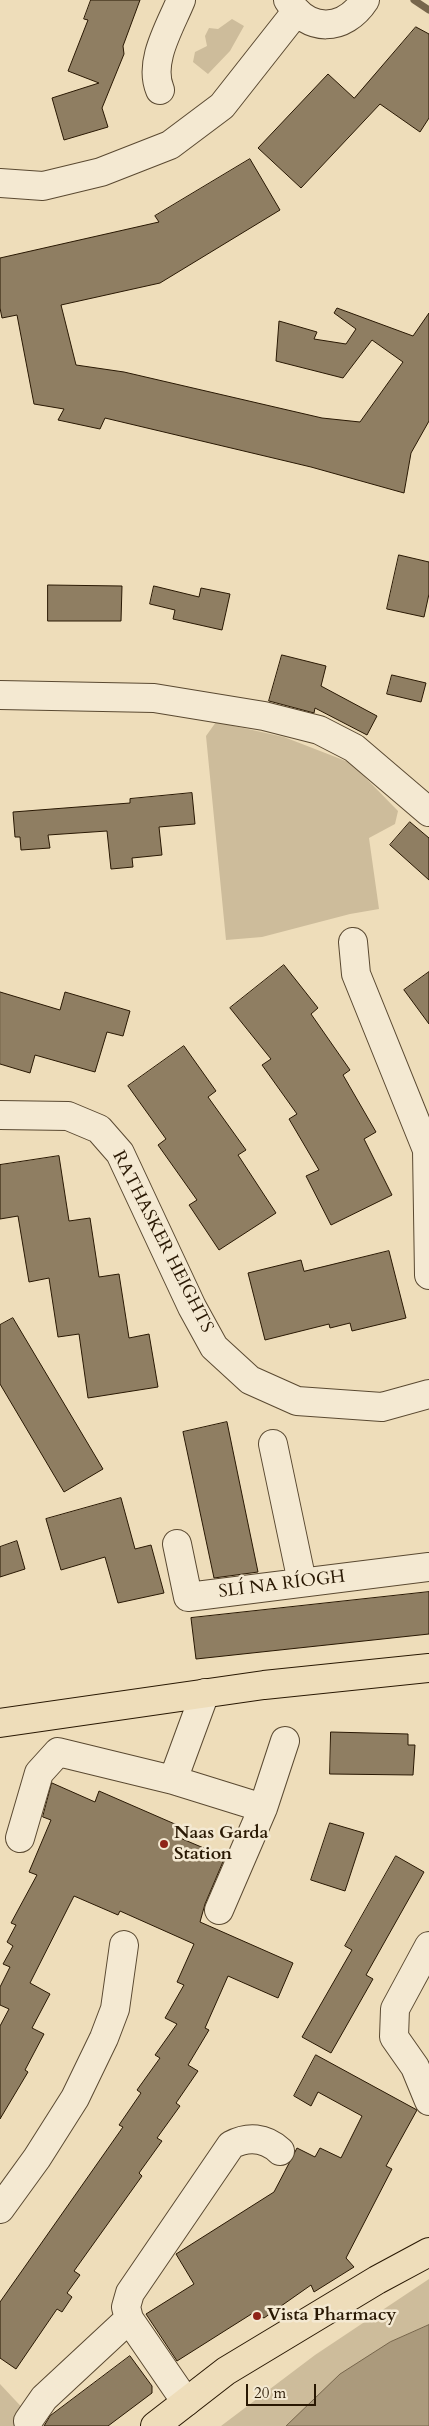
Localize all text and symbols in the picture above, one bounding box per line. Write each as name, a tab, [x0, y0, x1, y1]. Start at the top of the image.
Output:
street label: RATHASKER HEIGHTS	[107, 1148, 217, 1336]
street label: SLÍ NA RÍOGH	[217, 1567, 347, 1603]
place label: Naas Garda Station	[174, 1823, 268, 1866]
marker: Naas Garda Station	[158, 1838, 170, 1850]
place label: Vista Pharmacy	[267, 2305, 397, 2327]
marker: Vista Pharmacy	[251, 2310, 263, 2322]
scale bar	[249, 2374, 319, 2406]
text: 20 m	[254, 2383, 286, 2403]

